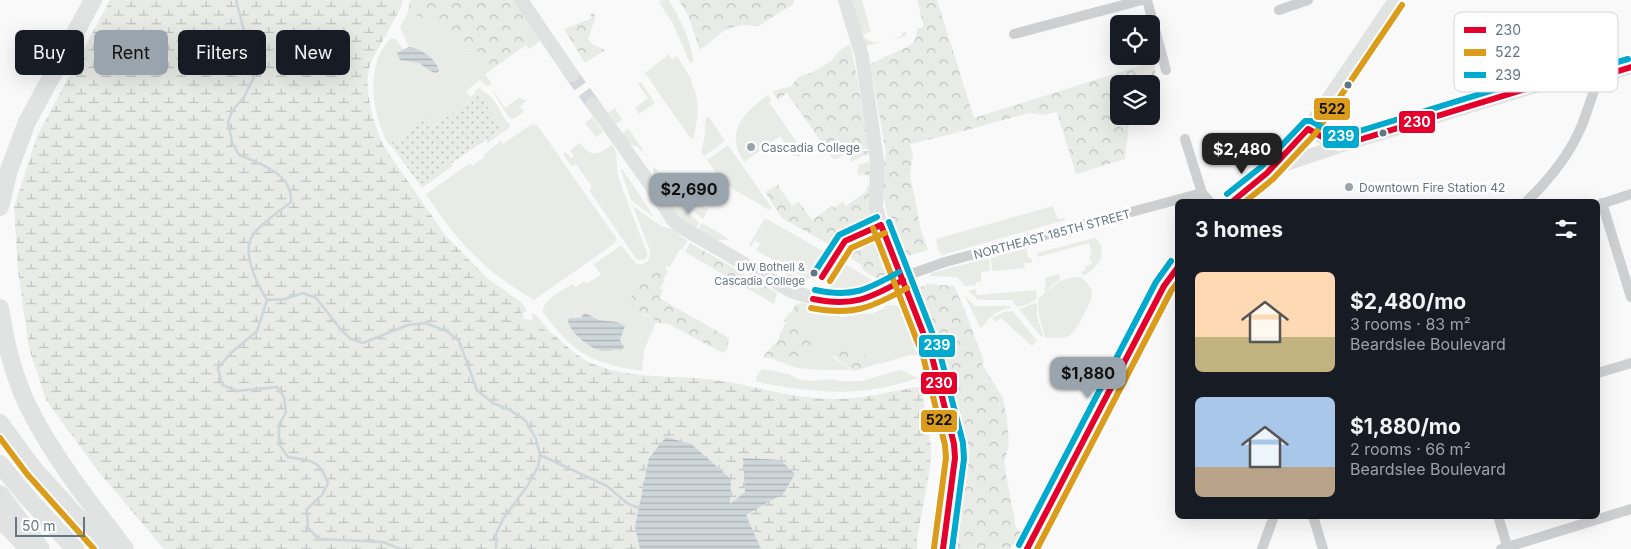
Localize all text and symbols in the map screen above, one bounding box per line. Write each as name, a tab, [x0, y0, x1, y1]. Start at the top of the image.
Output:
legend	[1454, 12, 1618, 92]
map controls	[1110, 15, 1160, 125]
button: locate	[1110, 15, 1160, 65]
text: 230	[1495, 21, 1521, 38]
chip: Buy	[15, 30, 84, 75]
chip: Rent	[94, 30, 168, 75]
chip: Filters	[178, 30, 266, 75]
chip: New	[276, 30, 350, 75]
text: 522	[1495, 43, 1521, 60]
text: 239	[1495, 66, 1521, 83]
button: layers	[1110, 75, 1160, 125]
unlabelled marker	[1343, 80, 1353, 90]
line badge: 522	[1313, 97, 1351, 121]
text: 522	[1319, 100, 1345, 117]
line badge: 230	[1398, 110, 1436, 134]
text: 230	[1403, 113, 1431, 130]
line badge: 239	[1322, 125, 1360, 149]
text: 239	[1328, 127, 1354, 144]
unlabelled marker	[1378, 128, 1388, 138]
pin: $2,480	[1201, 132, 1283, 175]
text: $2,480	[1213, 139, 1271, 159]
place label: Cascadia College	[761, 140, 860, 155]
marker: Cascadia College	[745, 141, 757, 153]
pin: $2,690	[648, 172, 730, 215]
text: $2,690	[661, 179, 718, 199]
place label: Downtown Fire Station 42	[1359, 180, 1505, 195]
marker: Downtown Fire Station 42	[1343, 181, 1355, 193]
street label: NORTHEAST 185TH STREET	[972, 206, 1132, 262]
icon: filters	[1552, 215, 1580, 243]
text: 3 homes	[1195, 217, 1283, 242]
place label: UW Bothell & Cascadia College	[714, 260, 805, 288]
marker: UW Bothell & Cascadia College	[809, 268, 819, 278]
text: $2,480/mo	[1350, 289, 1466, 314]
icon: home	[1235, 292, 1295, 352]
text: 3 rooms · 83 m²	[1350, 314, 1471, 334]
line badge: 239	[918, 334, 956, 358]
text: Beardslee Boulevard	[1350, 334, 1506, 354]
text: 239	[924, 336, 950, 353]
pin: $1,880	[1047, 356, 1129, 399]
text: $1,880	[1061, 363, 1115, 383]
line badge: 230	[920, 371, 958, 395]
text: 230	[925, 374, 953, 391]
line badge: 522	[920, 409, 958, 433]
text: 522	[926, 411, 952, 428]
text: $1,880/mo	[1350, 414, 1461, 439]
icon: home	[1235, 417, 1295, 477]
text: 2 rooms · 66 m²	[1350, 439, 1471, 459]
text: Beardslee Boulevard	[1350, 459, 1506, 479]
scale bar	[15, 514, 85, 537]
text: 50 m	[22, 517, 56, 534]

